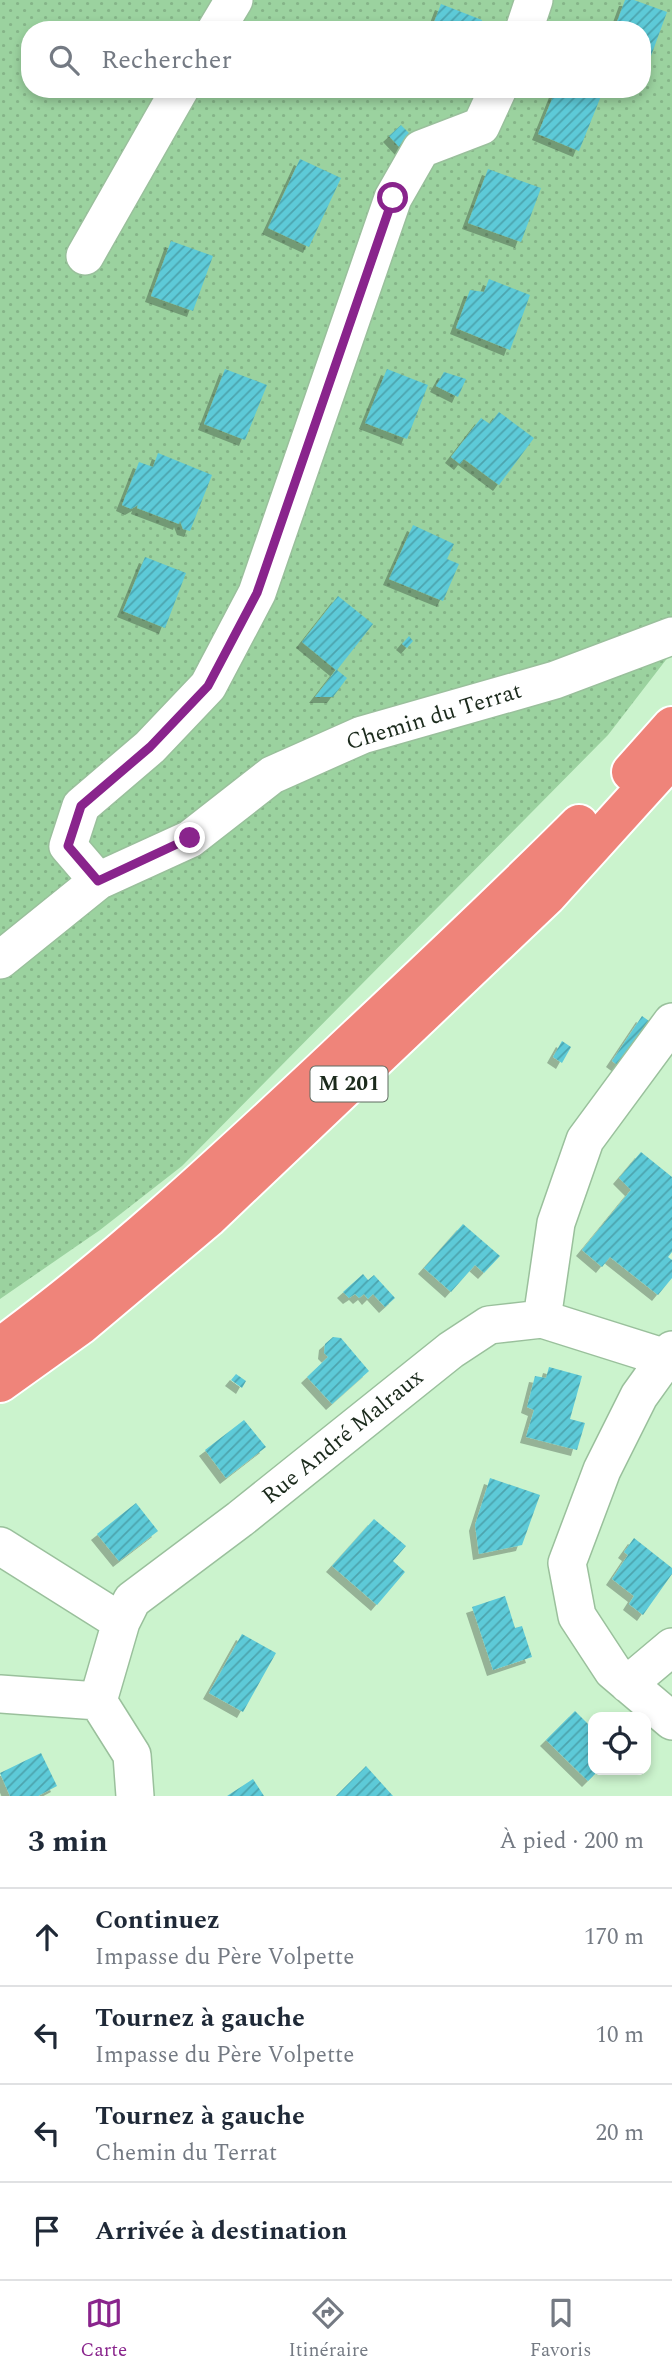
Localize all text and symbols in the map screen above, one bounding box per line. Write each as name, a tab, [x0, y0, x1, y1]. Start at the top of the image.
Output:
search box	[21, 21, 651, 98]
text: Rechercher	[101, 40, 232, 80]
icon: search	[45, 41, 83, 79]
route start	[377, 182, 408, 213]
street label: Chemin du Terrat	[342, 674, 526, 760]
route end	[174, 822, 205, 853]
road number: M 201	[310, 1066, 388, 1102]
street label: Rue André Malraux	[255, 1361, 431, 1513]
map controls	[588, 1712, 651, 1775]
button: locate	[588, 1712, 651, 1775]
text: 3 min	[28, 1819, 108, 1865]
text: À pied · 200 m	[499, 1824, 644, 1859]
text: Continuez	[95, 1900, 220, 1940]
icon: ahead	[28, 1918, 66, 1956]
text: 170 m	[584, 1920, 644, 1955]
text: Impasse du Père Volpette	[95, 1940, 354, 1975]
text: Tournez à gauche	[95, 1998, 305, 2038]
icon: left	[28, 2016, 66, 2054]
text: 10 m	[595, 2018, 644, 2053]
text: Impasse du Père Volpette	[95, 2038, 354, 2073]
text: Tournez à gauche	[95, 2096, 305, 2136]
icon: left	[28, 2114, 66, 2152]
text: 20 m	[595, 2116, 644, 2151]
text: Chemin du Terrat	[95, 2136, 277, 2171]
text: Arrivée à destination	[95, 2211, 347, 2251]
icon: arrive	[28, 2212, 66, 2250]
tab: Carte	[81, 2294, 127, 2365]
tab: Itinéraire	[288, 2294, 368, 2365]
tab: Favoris	[530, 2294, 591, 2365]

